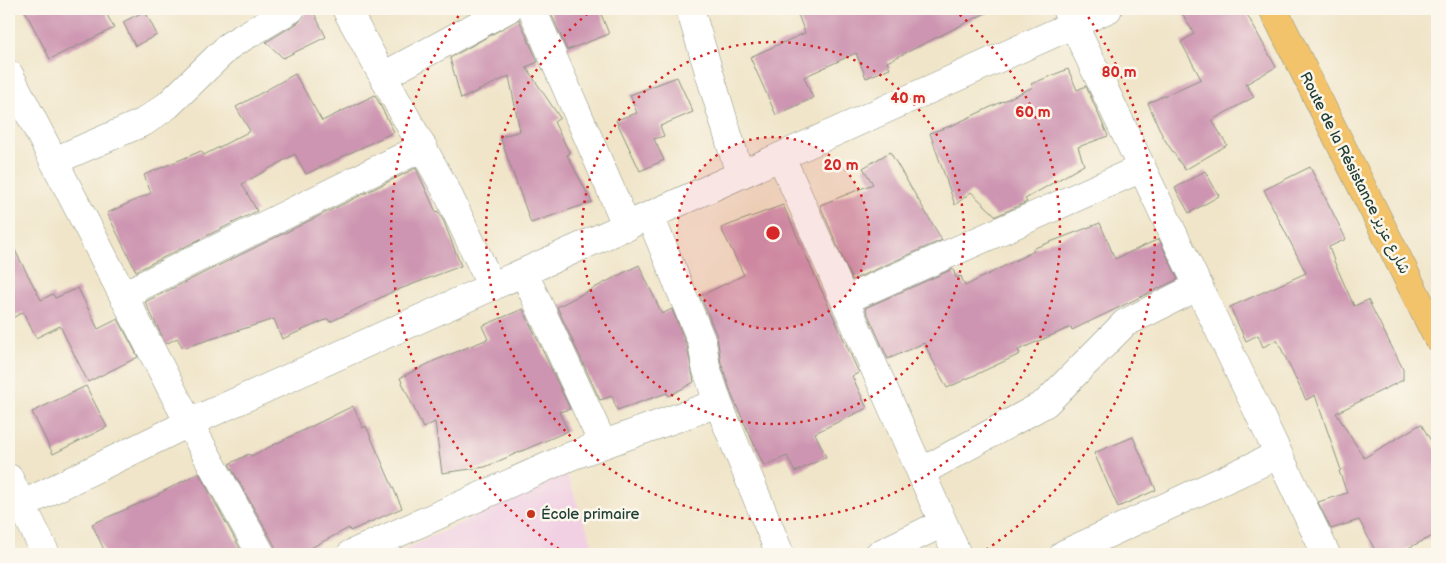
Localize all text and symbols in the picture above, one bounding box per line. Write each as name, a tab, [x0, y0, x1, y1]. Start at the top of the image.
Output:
text: 80 m	[1101, 63, 1137, 82]
street label: Route de la Résistance شارع عزيز	[1295, 69, 1414, 277]
text: 40 m	[890, 89, 926, 108]
text: 60 m	[1015, 103, 1051, 122]
text: 20 m	[824, 156, 859, 175]
centre of rings	[764, 224, 782, 242]
place label: École primaire	[541, 505, 639, 524]
marker: École primaire	[525, 508, 537, 520]

